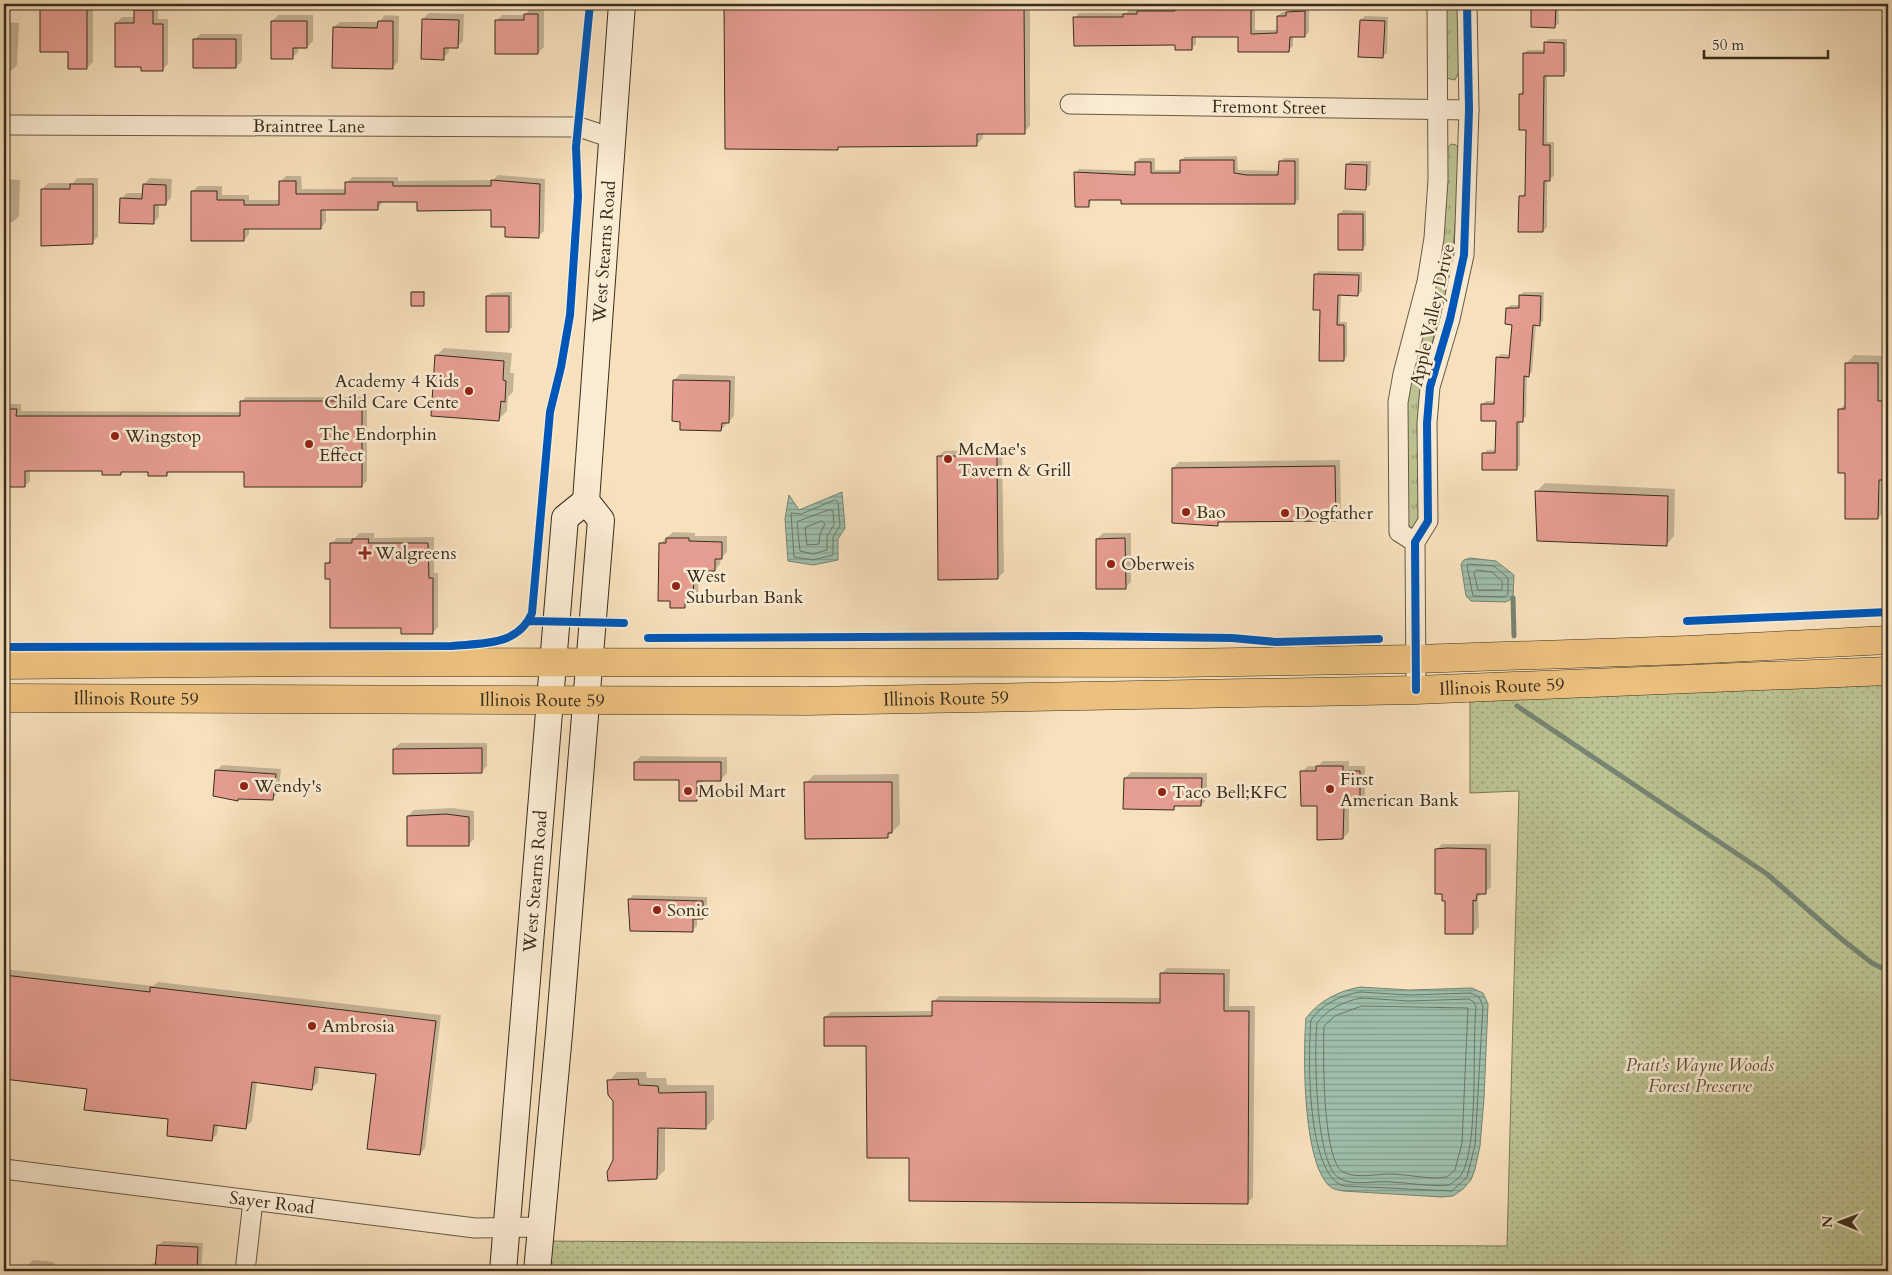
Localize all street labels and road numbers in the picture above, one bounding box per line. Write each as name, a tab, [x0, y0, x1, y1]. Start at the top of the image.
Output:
street label: Fremont Street	[1212, 94, 1327, 121]
street label: Braintree Lane	[253, 114, 365, 139]
street label: West Stearns Road	[587, 179, 622, 325]
street label: Apple Valley Drive	[1404, 241, 1461, 389]
street label: Illinois Route 59	[1439, 672, 1565, 702]
street label: Illinois Route 59	[883, 685, 1009, 713]
street label: Illinois Route 59	[73, 686, 199, 712]
street label: Illinois Route 59	[479, 688, 605, 713]
street label: West Stearns Road	[517, 809, 554, 954]
street label: Sayer Road	[228, 1185, 316, 1221]

